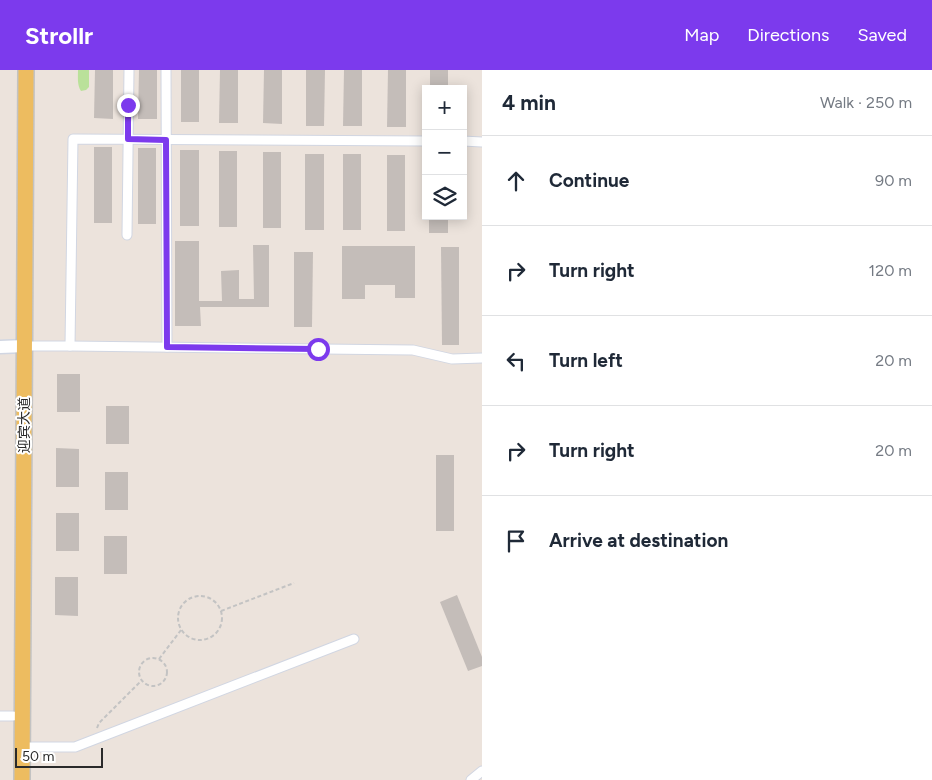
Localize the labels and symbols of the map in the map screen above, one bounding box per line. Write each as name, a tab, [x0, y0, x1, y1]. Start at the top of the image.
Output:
route end	[117, 94, 140, 117]
route start	[307, 338, 330, 361]
street label: 迎宾大道	[16, 397, 33, 453]
scale bar	[15, 745, 102, 768]

